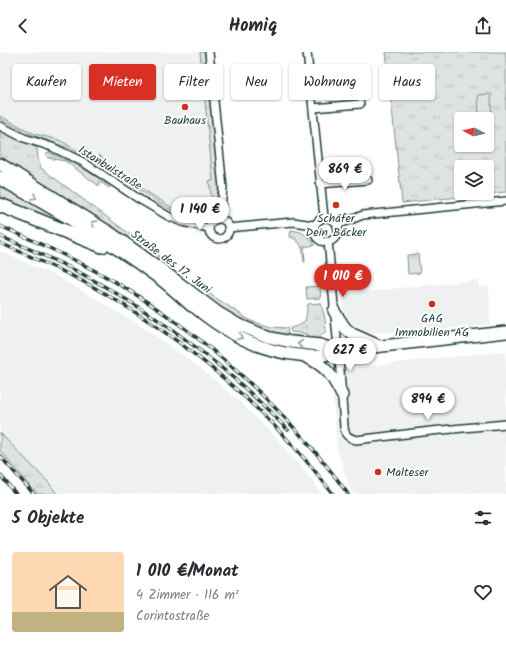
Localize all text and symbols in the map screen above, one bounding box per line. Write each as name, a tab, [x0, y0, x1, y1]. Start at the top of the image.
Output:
text: Homiq	[229, 12, 277, 41]
icon: back	[12, 15, 34, 37]
icon: share	[472, 15, 494, 37]
chip: Kaufen	[12, 64, 81, 100]
chip: Mieten	[89, 64, 156, 100]
chip: Filter	[164, 64, 223, 100]
chip: Neu	[231, 64, 281, 100]
chip: Wohnung	[289, 64, 371, 100]
chip: Haus	[379, 64, 435, 100]
marker: Bauhaus	[180, 102, 190, 112]
place label: Bauhaus	[164, 111, 206, 130]
north arrow	[454, 112, 494, 152]
map controls	[454, 112, 494, 200]
street label: Istanbulstraße	[74, 141, 146, 196]
pin: 869 €	[317, 157, 373, 191]
text: 869 €	[328, 159, 362, 180]
button: layers	[454, 160, 494, 200]
one-way arrow	[30, 193, 37, 200]
pin: 1 140 €	[163, 197, 237, 231]
text: 1 140 €	[180, 199, 220, 220]
marker: Schäfer Dein Bäcker	[331, 200, 341, 210]
place label: Schäfer Dein Bäcker	[306, 209, 367, 242]
one-way arrow	[91, 220, 98, 227]
street label: Straße des 17. Juni	[127, 225, 216, 299]
pin: 1 010 €	[306, 264, 380, 298]
text: 1 010 €	[323, 266, 363, 287]
marker: GAG Immobilien AG	[427, 299, 437, 309]
place label: GAG Immobilien AG	[395, 309, 469, 342]
one-way arrow	[235, 332, 243, 340]
pin: 627 €	[322, 338, 378, 372]
one-way arrow	[297, 339, 303, 348]
text: 627 €	[333, 340, 367, 361]
pin: 894 €	[400, 387, 456, 421]
text: 894 €	[411, 389, 445, 410]
place label: Malteser	[386, 463, 430, 482]
marker: Malteser	[373, 467, 383, 477]
text: 5 Objekte	[12, 505, 84, 532]
icon: filters	[472, 507, 494, 529]
text: 1 010 €/Monat	[136, 558, 239, 585]
icon: home	[44, 568, 92, 616]
icon: heart	[472, 581, 494, 603]
text: 4 Zimmer · 116 m²	[136, 585, 239, 606]
text: Corintostraße	[136, 606, 209, 627]

